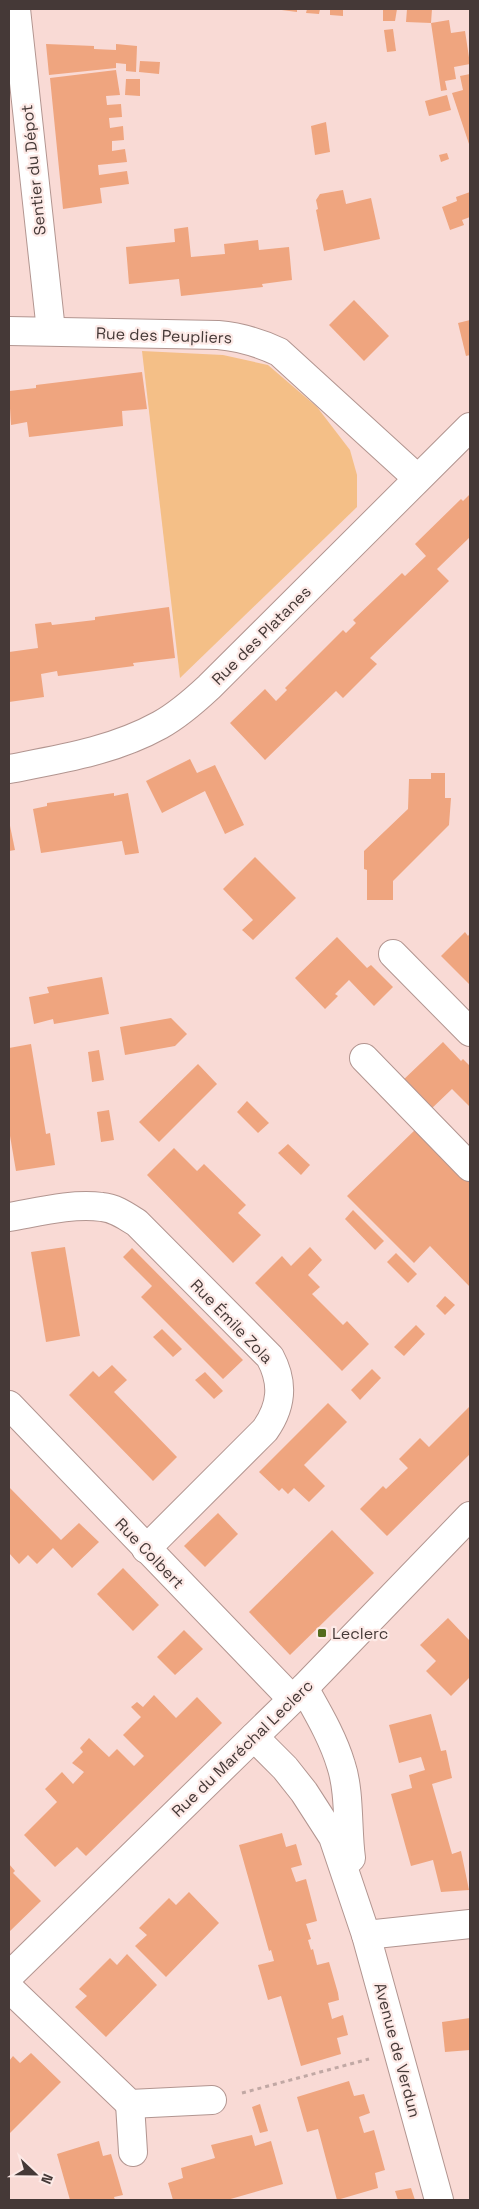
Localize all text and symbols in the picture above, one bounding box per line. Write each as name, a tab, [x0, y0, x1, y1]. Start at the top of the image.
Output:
street label: Sentier du Dépot	[16, 104, 51, 236]
street label: Rue des Peupliers	[95, 323, 232, 348]
street label: Rue des Platanes	[207, 581, 316, 690]
street label: Rue Émile Zola	[186, 1275, 277, 1368]
street label: Rue Colbert	[111, 1513, 189, 1593]
place label: Leclerc	[332, 1623, 388, 1644]
marker: Leclerc	[316, 1627, 328, 1639]
street label: Rue du Maréchal Leclerc	[167, 1675, 318, 1822]
street label: Avenue de Verdun	[369, 1980, 426, 2120]
north arrow	[10, 2149, 60, 2199]
text: N	[37, 2171, 57, 2187]

